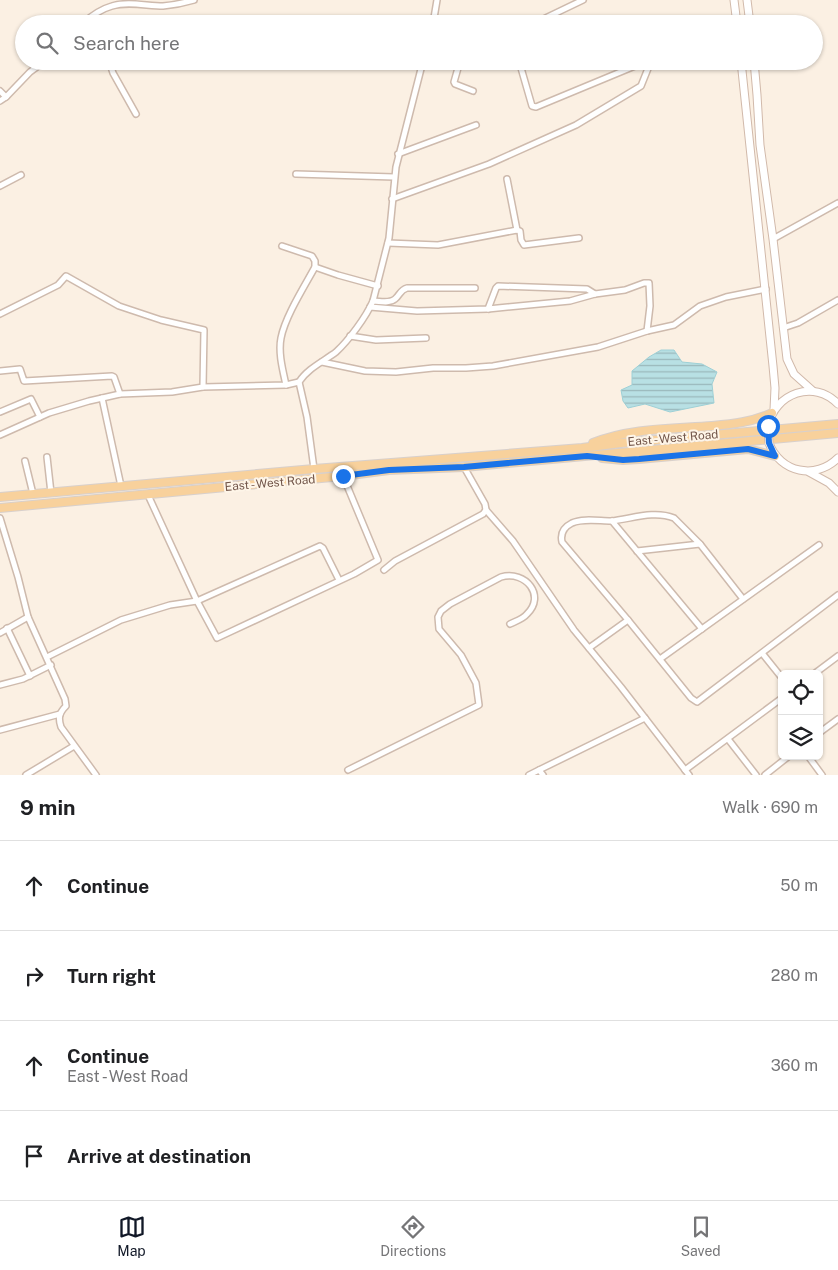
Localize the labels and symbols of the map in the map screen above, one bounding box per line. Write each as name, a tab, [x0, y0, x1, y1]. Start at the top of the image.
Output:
route start	[757, 415, 780, 438]
street label: East - West Road	[627, 427, 719, 449]
route end	[332, 465, 355, 488]
street label: East - West Road	[224, 472, 316, 494]

